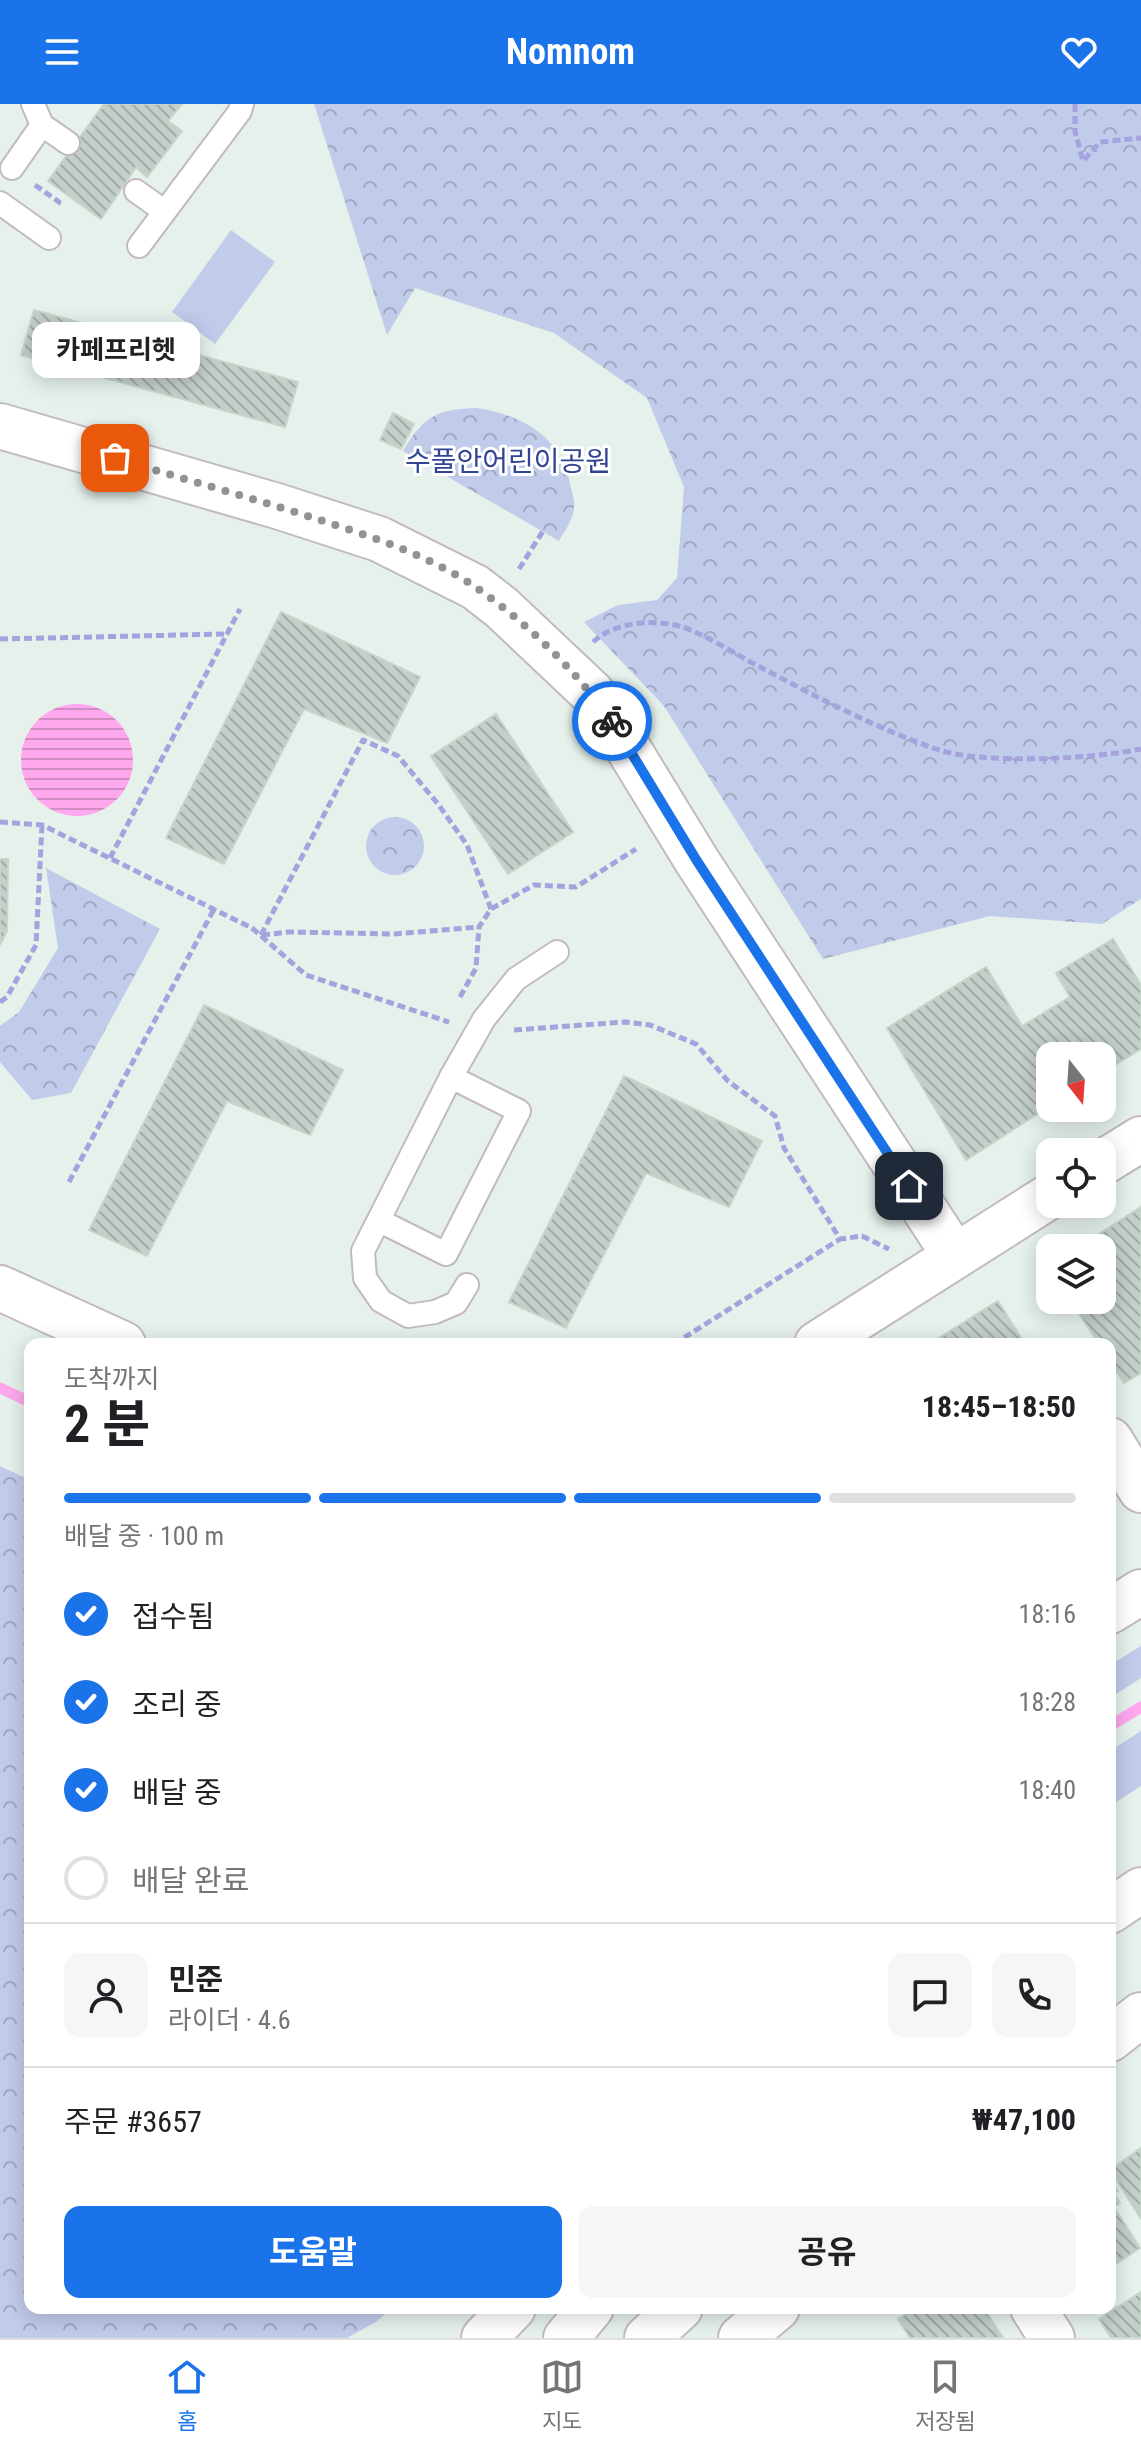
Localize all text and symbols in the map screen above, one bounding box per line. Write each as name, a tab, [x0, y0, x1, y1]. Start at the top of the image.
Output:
icon: menu	[40, 30, 84, 74]
icon: heart	[1057, 30, 1101, 74]
text: Nomnom	[506, 31, 635, 73]
callout: 카페프리헷	[31, 322, 199, 378]
text: 카페프리헷	[56, 335, 176, 365]
pin	[81, 424, 149, 492]
icon: bag	[93, 436, 137, 480]
park label: 수풀안어린이공원	[405, 445, 611, 478]
courier	[572, 681, 652, 761]
icon: bike	[590, 699, 634, 743]
north arrow	[1036, 1042, 1116, 1122]
map controls	[1036, 1042, 1116, 1314]
button: locate	[1036, 1138, 1116, 1218]
pin	[875, 1152, 943, 1220]
icon: home	[887, 1164, 931, 1208]
button: layers	[1036, 1234, 1116, 1314]
text: 도착까지	[64, 1364, 160, 1394]
text: 18:45–18:50	[922, 1389, 1076, 1424]
text: 2 분	[64, 1394, 150, 1455]
text: 배달 중 · 100 m	[64, 1521, 224, 1551]
icon: check	[64, 1592, 108, 1636]
text: 접수됨	[132, 1599, 215, 1634]
text: 18:16	[1019, 1599, 1076, 1629]
icon: check	[64, 1680, 108, 1724]
text: 조리 중	[132, 1687, 222, 1722]
text: 18:28	[1019, 1687, 1076, 1717]
icon: check	[64, 1768, 108, 1812]
text: 배달 중	[132, 1775, 222, 1810]
text: 18:40	[1019, 1775, 1076, 1805]
text: 배달 완료	[132, 1863, 249, 1898]
button: person	[64, 1953, 148, 2037]
button: chat	[888, 1953, 972, 2037]
button: phone	[992, 1953, 1076, 2037]
text: 민준	[168, 1962, 223, 1997]
text: 라이더 · 4.6	[168, 2005, 291, 2035]
text: ₩47,100	[972, 2102, 1076, 2137]
text: 주문 #3657	[64, 2104, 202, 2139]
button: 도움말	[64, 2206, 562, 2298]
button: 공유	[578, 2206, 1076, 2298]
tab: 홈	[165, 2355, 209, 2435]
tab: 지도	[540, 2355, 584, 2435]
tab: 저장됨	[915, 2355, 976, 2435]

